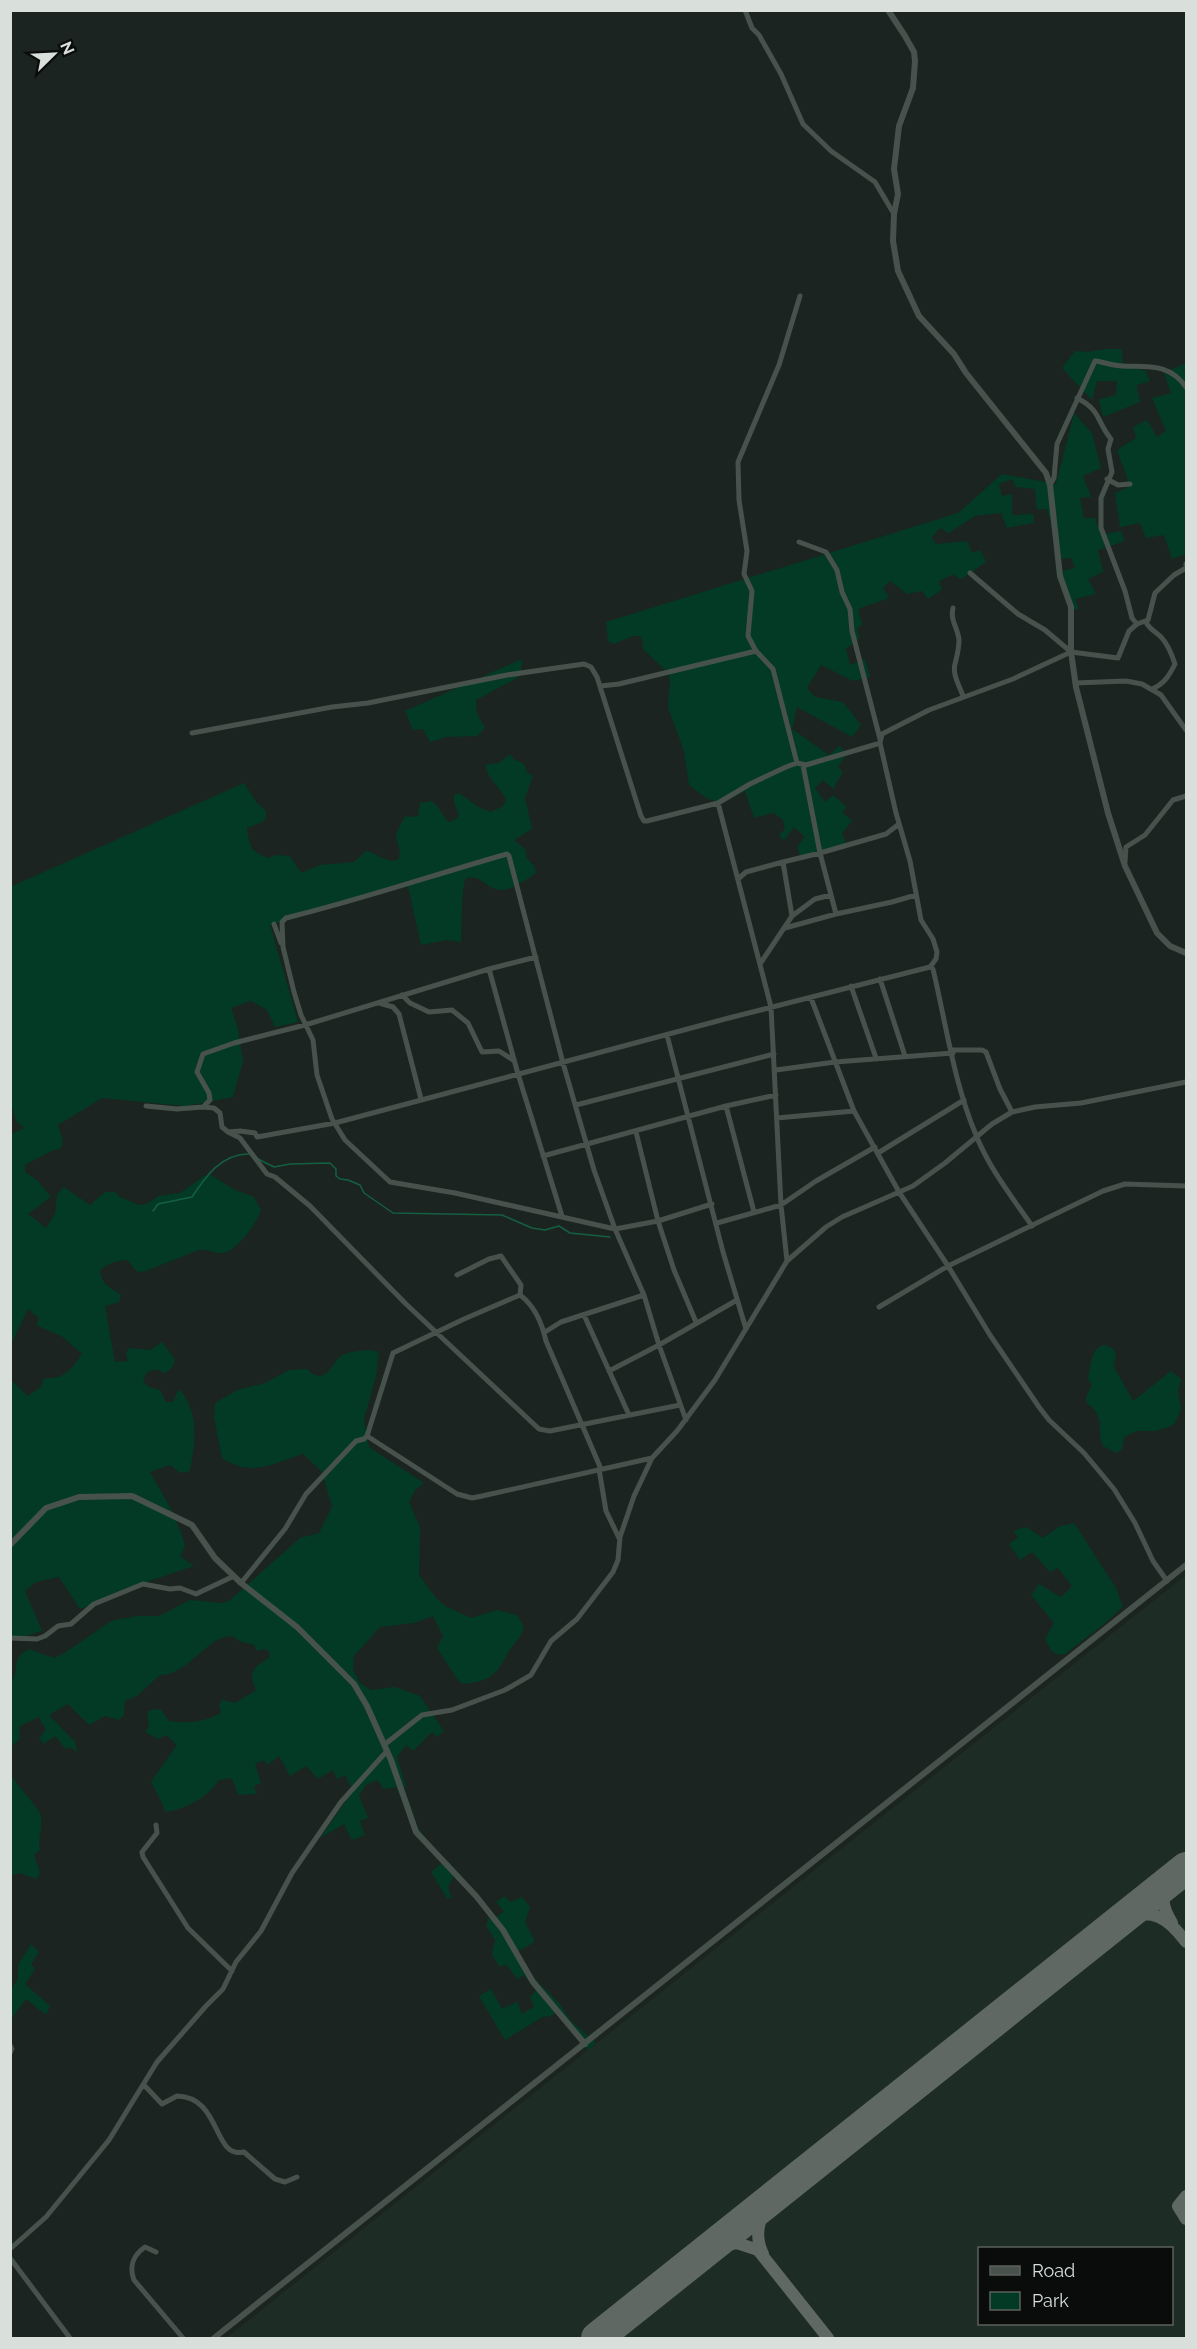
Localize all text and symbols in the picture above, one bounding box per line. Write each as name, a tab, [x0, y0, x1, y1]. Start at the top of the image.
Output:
north arrow	[24, 24, 84, 84]
text: N	[56, 39, 78, 58]
legend	[978, 2247, 1173, 2325]
text: Road	[1032, 2260, 1075, 2281]
text: Park	[1032, 2290, 1069, 2311]

